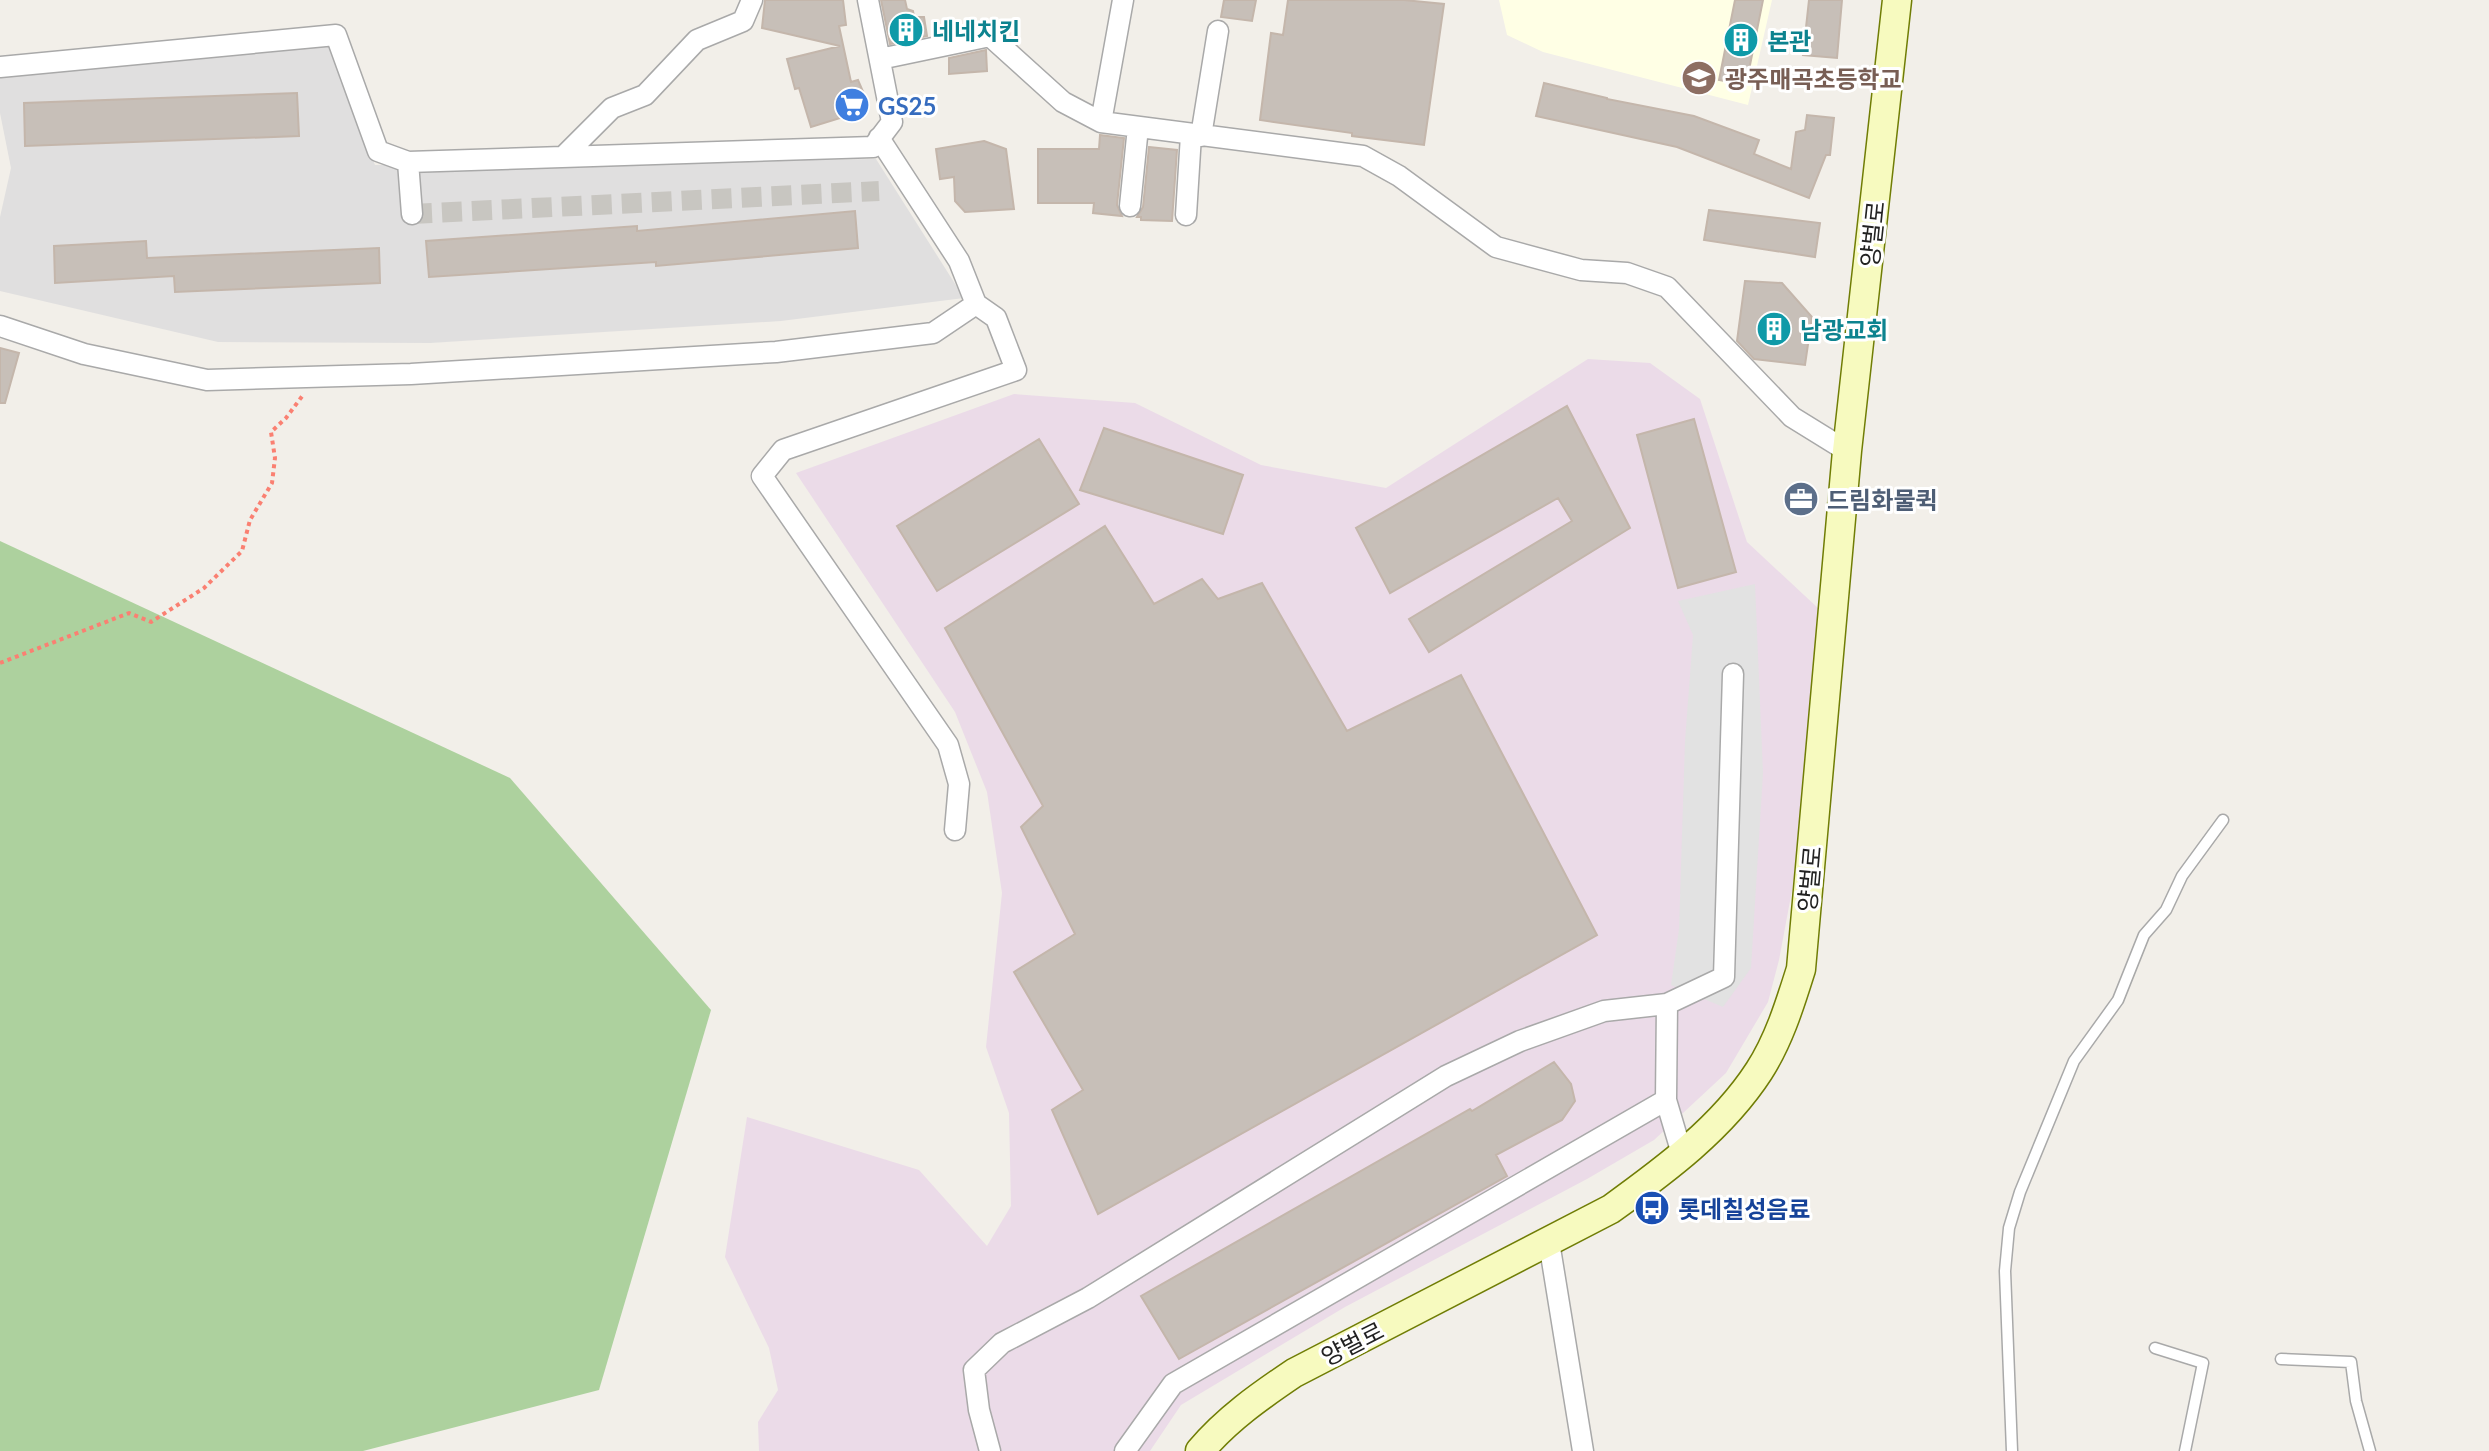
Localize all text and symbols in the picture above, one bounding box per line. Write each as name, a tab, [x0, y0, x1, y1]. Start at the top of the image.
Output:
building icon: 네네치킨	[887, 11, 925, 49]
place label: 네네치킨	[932, 16, 1020, 45]
building icon: 본관	[1722, 21, 1760, 59]
place label: 본관	[1767, 26, 1811, 55]
school or university icon: 광주매곡초등학교	[1680, 59, 1718, 97]
place label: 광주매곡초등학교	[1725, 64, 1902, 93]
supermarket icon: GS25	[833, 86, 871, 124]
place label: GS25	[878, 91, 936, 120]
street label: 양벌로	[1854, 200, 1890, 268]
building icon: 남광교회	[1755, 310, 1793, 348]
place label: 남광교회	[1800, 315, 1888, 344]
office icon: 드림화물퀵	[1782, 480, 1820, 518]
place label: 드림화물퀵	[1827, 485, 1937, 514]
street label: 양벌로	[1792, 845, 1826, 913]
bus stop icon: 롯데칠성음료	[1633, 1189, 1671, 1227]
place label: 롯데칠성음료	[1678, 1194, 1810, 1223]
street label: 양벌로	[1316, 1315, 1388, 1371]

